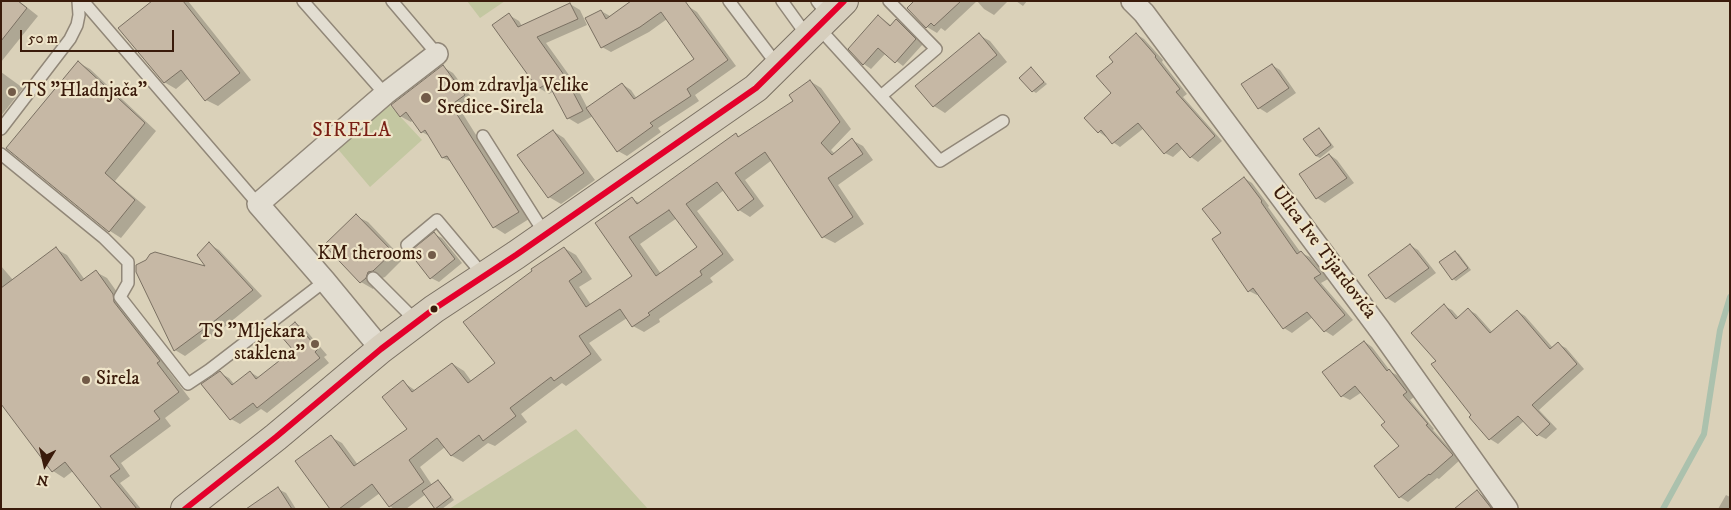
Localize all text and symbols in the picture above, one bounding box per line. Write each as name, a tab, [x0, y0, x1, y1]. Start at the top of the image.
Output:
scale bar	[22, 20, 176, 52]
text: 50 m	[28, 29, 58, 48]
place label: Dom zdravlja Velike Sredice-Sirela	[437, 76, 589, 120]
place label: TS "Hladnjača"	[22, 81, 147, 103]
marker: TS "Hladnjača"	[6, 86, 18, 98]
marker: Dom zdravlja Velike Sredice-Sirela	[419, 91, 433, 105]
district label: SIRELA	[311, 120, 393, 144]
street label: Ulica Ive Tijardovića	[1266, 182, 1380, 324]
place label: KM therooms	[317, 244, 422, 266]
marker: KM therooms	[426, 249, 438, 261]
unlabelled marker	[429, 304, 439, 314]
place label: TS "Mljekara staklena"	[199, 322, 305, 366]
marker: TS "Mljekara staklena"	[309, 338, 321, 350]
place label: Sirela	[96, 369, 140, 391]
marker: Sirela	[80, 374, 92, 386]
north arrow	[20, 440, 70, 490]
text: N	[36, 470, 50, 490]

